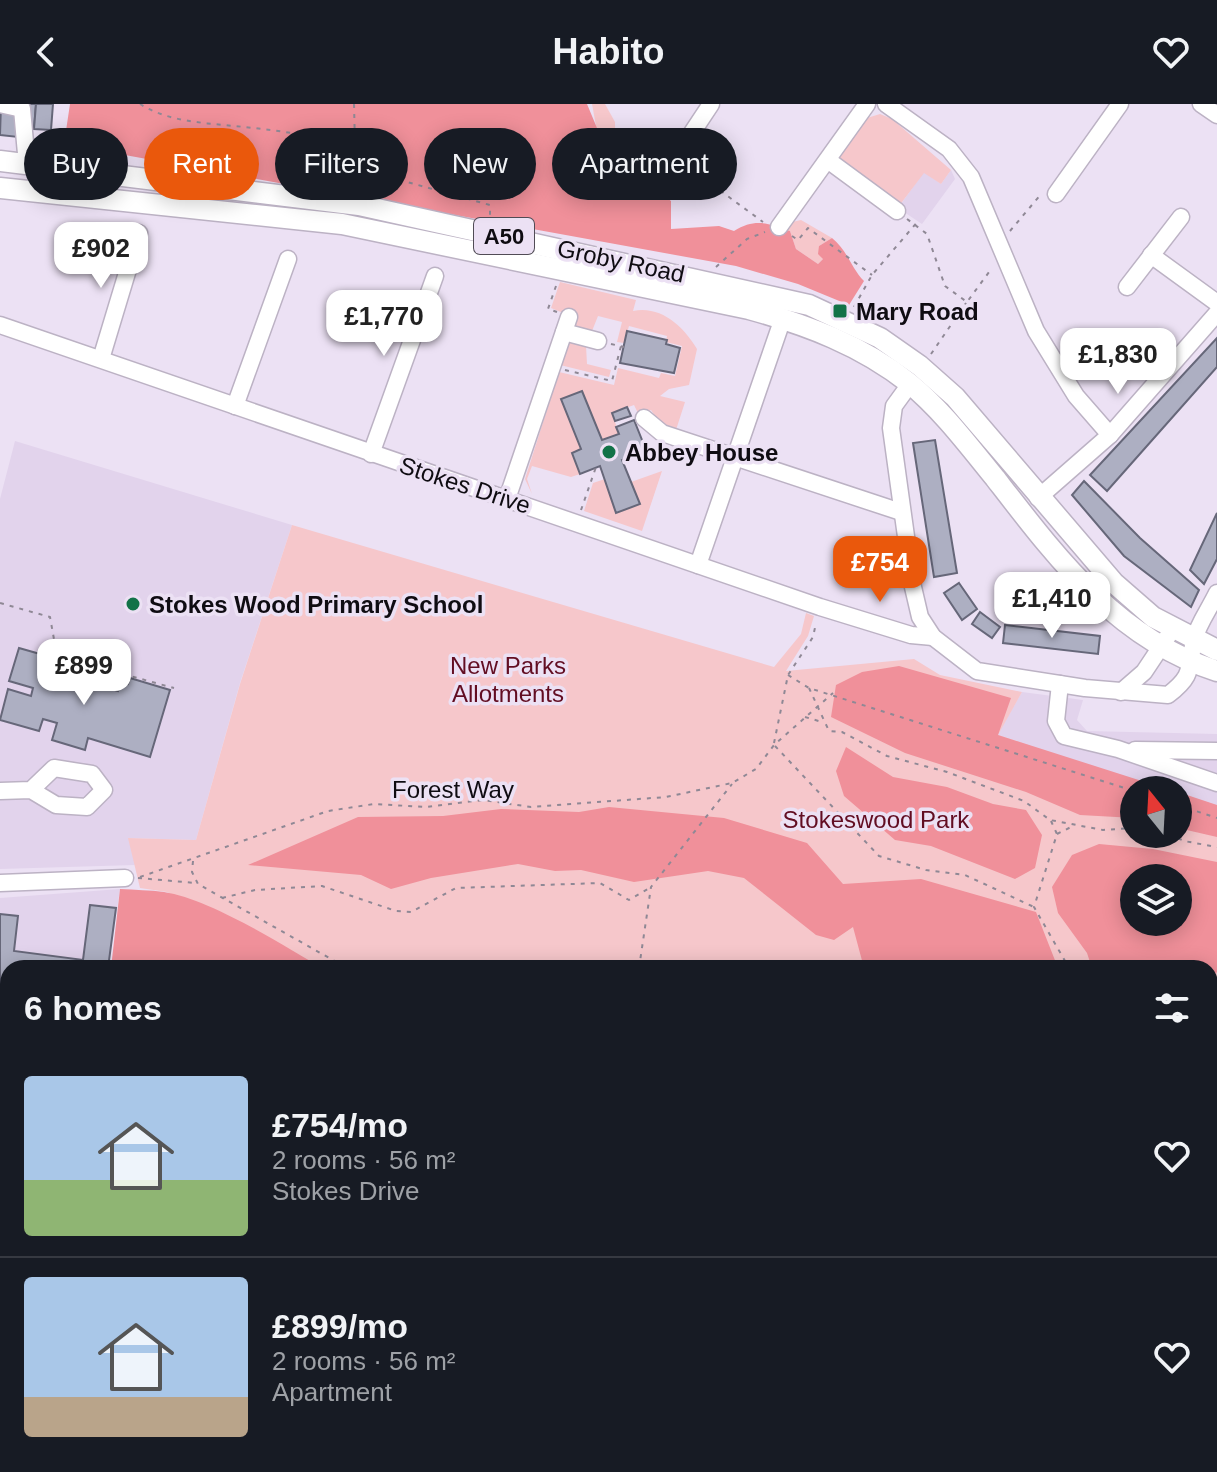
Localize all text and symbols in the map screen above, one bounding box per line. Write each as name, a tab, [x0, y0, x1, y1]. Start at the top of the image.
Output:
icon: back	[24, 30, 68, 74]
icon: heart	[1149, 30, 1193, 74]
text: Habito	[553, 31, 665, 72]
chip: Buy	[24, 128, 128, 200]
chip: Rent	[144, 128, 259, 200]
chip: Filters	[275, 128, 408, 200]
chip: New	[424, 128, 536, 200]
chip: Apartment	[552, 128, 737, 200]
road number: A50	[474, 218, 534, 254]
pin: £902	[54, 222, 148, 290]
text: £902	[72, 233, 130, 263]
street label: Groby Road	[555, 234, 687, 288]
pin: £1,770	[319, 290, 449, 358]
place label: Mary Road	[856, 298, 979, 325]
text: £1,770	[344, 301, 424, 331]
marker: Mary Road	[831, 302, 849, 320]
pin: £1,830	[1053, 328, 1183, 396]
text: £1,830	[1078, 339, 1158, 369]
place label: Abbey House	[625, 439, 778, 466]
marker: Abbey House	[600, 443, 618, 461]
street label: Stokes Drive	[396, 451, 534, 519]
pin: £754	[833, 536, 927, 604]
text: £754	[851, 547, 909, 577]
pin: £1,410	[987, 572, 1117, 640]
text: £1,410	[1012, 583, 1092, 613]
place label: Stokes Wood Primary School	[149, 591, 483, 618]
marker: Stokes Wood Primary School	[124, 595, 142, 613]
pin: £899	[37, 639, 131, 707]
text: £899	[55, 650, 113, 680]
park label: New Parks Allotments	[450, 652, 566, 707]
street label: Forest Way	[392, 776, 514, 803]
north arrow	[1120, 776, 1192, 848]
map controls	[1120, 776, 1192, 936]
park label: Stokeswood Park	[783, 806, 970, 833]
button: layers	[1120, 864, 1192, 936]
icon: filters	[1150, 986, 1194, 1030]
text: 6 homes	[24, 989, 162, 1027]
text: £754/mo	[272, 1106, 408, 1144]
icon: home	[88, 1108, 184, 1204]
icon: heart	[1150, 1134, 1194, 1178]
text: 2 rooms · 56 m²	[272, 1145, 456, 1175]
text: Stokes Drive	[272, 1176, 419, 1206]
text: £899/mo	[272, 1307, 408, 1345]
icon: home	[88, 1309, 184, 1405]
icon: heart	[1150, 1335, 1194, 1379]
text: 2 rooms · 56 m²	[272, 1346, 456, 1376]
text: Apartment	[272, 1377, 392, 1407]

